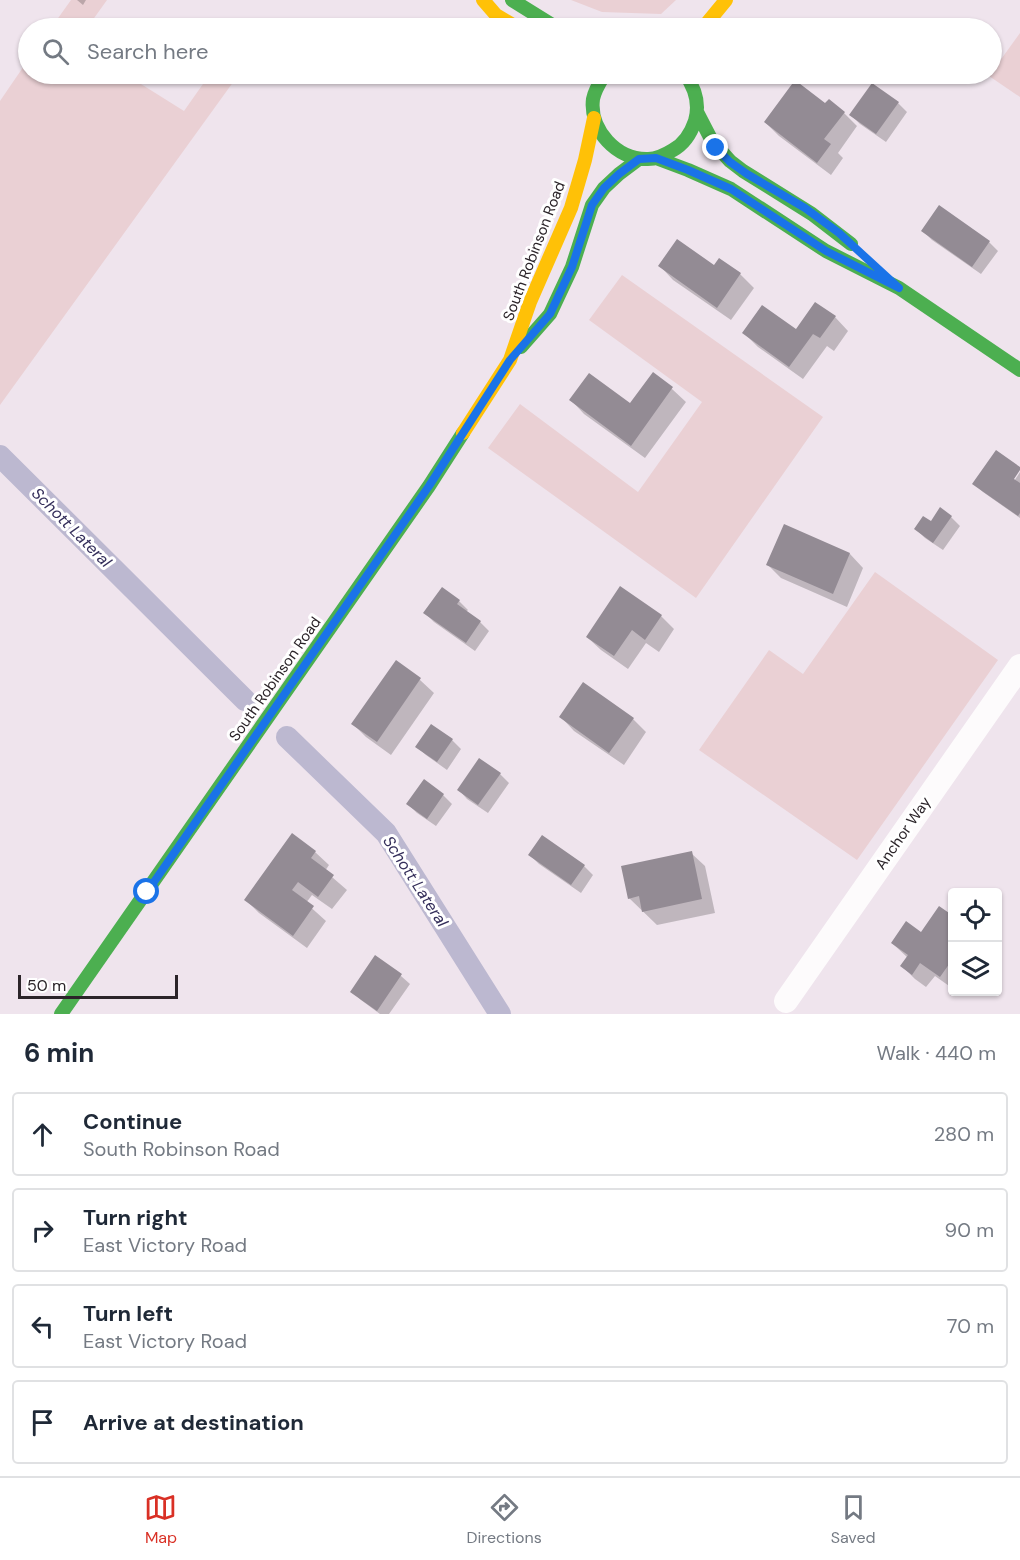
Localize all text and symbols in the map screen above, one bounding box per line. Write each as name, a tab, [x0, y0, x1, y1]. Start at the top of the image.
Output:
search box	[18, 18, 1002, 84]
icon: search	[39, 35, 72, 68]
text: Search here	[87, 37, 208, 66]
route end	[702, 134, 728, 160]
street label: South Robinson Road	[498, 179, 570, 323]
water label: Schott Lateral	[27, 483, 116, 572]
street label: South Robinson Road	[224, 613, 326, 745]
street label: Anchor Way	[871, 792, 936, 873]
water label: Schott Lateral	[378, 832, 453, 931]
route start	[133, 878, 159, 904]
map controls	[948, 888, 1002, 996]
button: locate	[948, 888, 1002, 942]
button: layers	[948, 942, 1002, 996]
scale bar	[18, 972, 178, 1000]
text: 50 m	[27, 975, 66, 996]
text: 6 min	[24, 1036, 94, 1070]
text: Walk · 440 m	[877, 1040, 996, 1066]
text: Continue	[83, 1107, 182, 1136]
icon: ahead	[26, 1118, 59, 1151]
text: 280 m	[934, 1121, 994, 1147]
text: South Robinson Road	[83, 1136, 280, 1162]
text: Turn right	[83, 1203, 188, 1232]
icon: right	[26, 1214, 59, 1247]
text: 90 m	[945, 1217, 994, 1243]
text: East Victory Road	[83, 1232, 247, 1258]
text: Turn left	[83, 1299, 173, 1328]
icon: left	[26, 1310, 59, 1343]
text: 70 m	[947, 1313, 994, 1339]
text: East Victory Road	[83, 1328, 247, 1354]
icon: arrive	[26, 1406, 59, 1439]
text: Arrive at destination	[83, 1408, 304, 1437]
tab: Map	[144, 1491, 177, 1548]
tab: Directions	[466, 1491, 542, 1548]
tab: Saved	[831, 1491, 876, 1548]

